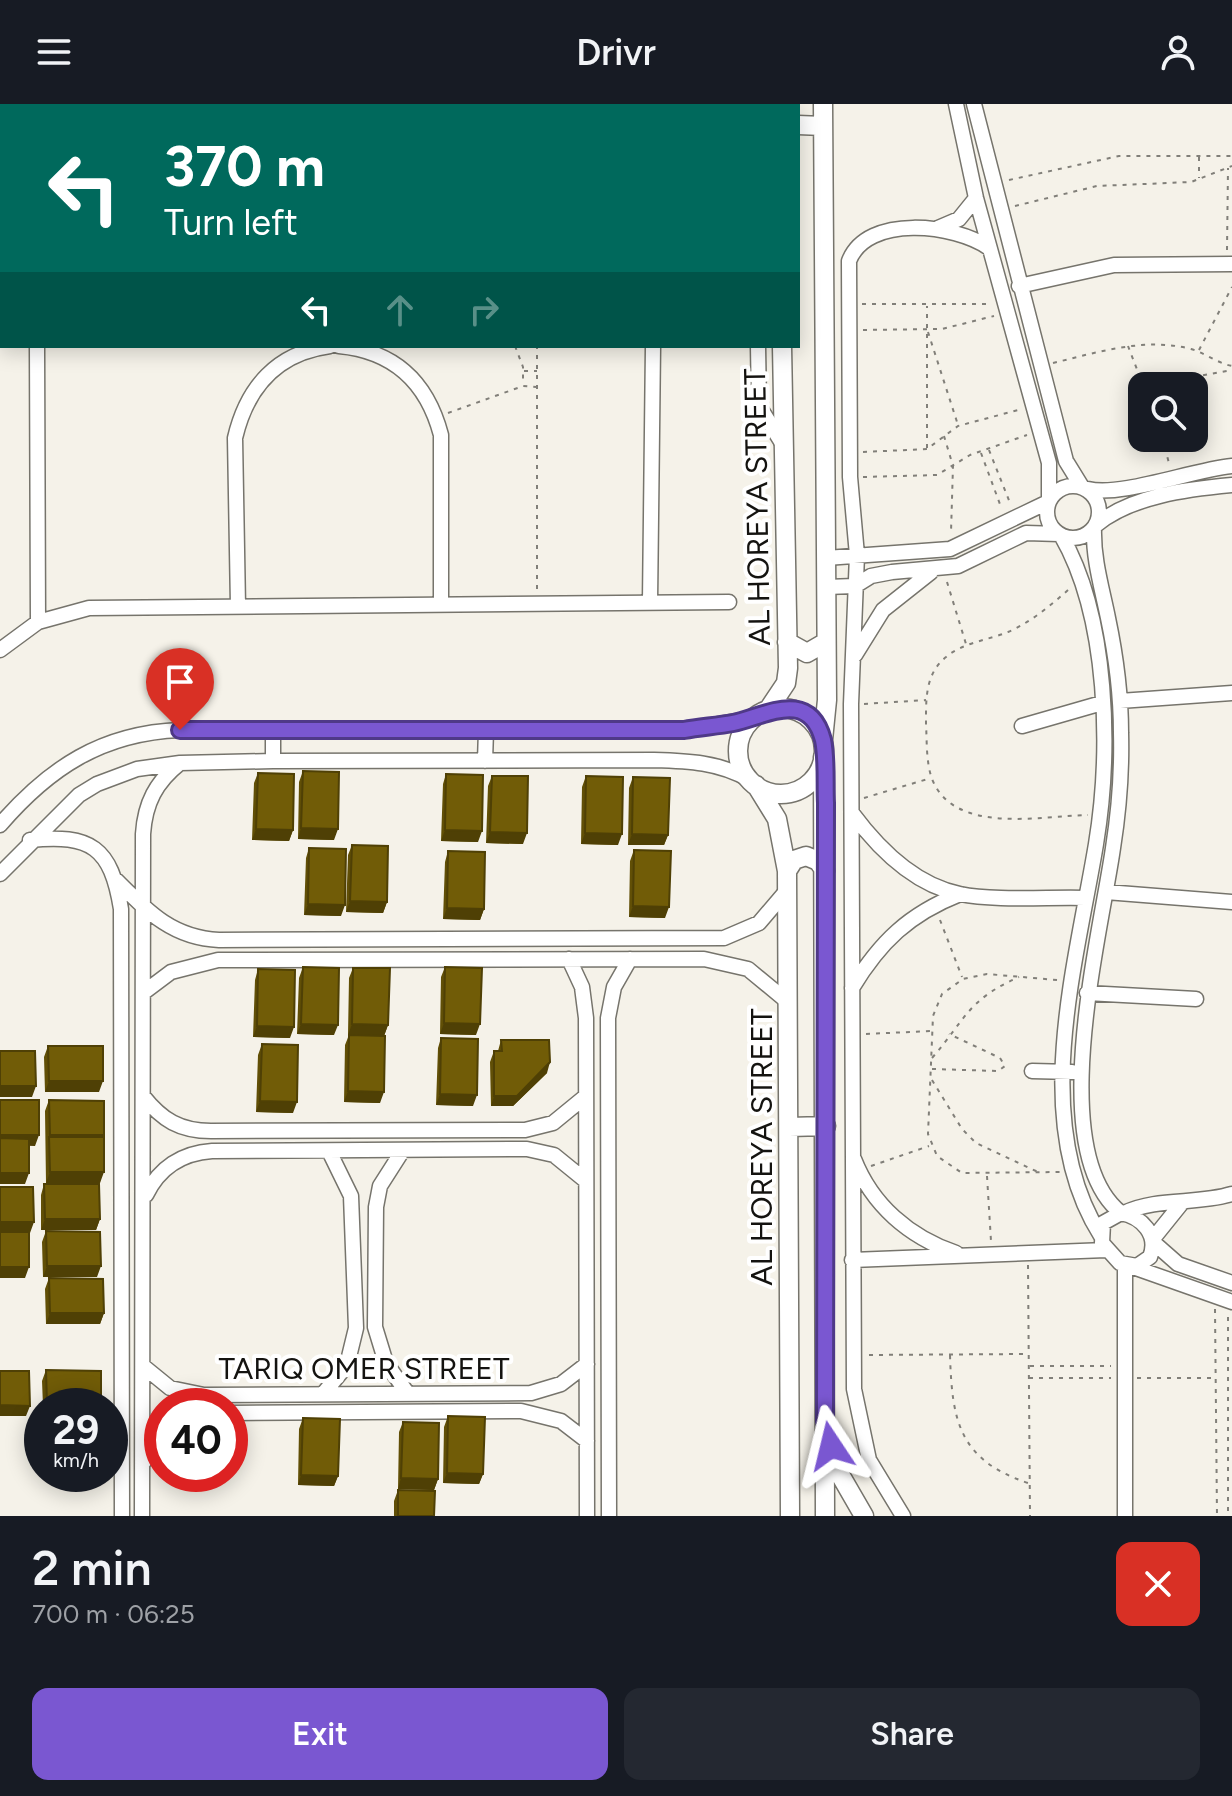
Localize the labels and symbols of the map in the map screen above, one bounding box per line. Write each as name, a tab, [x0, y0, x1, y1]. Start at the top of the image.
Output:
street label: AL HOREYA STREET	[736, 368, 778, 646]
pin	[146, 648, 214, 730]
street label: AL HOREYA STREET	[743, 1008, 780, 1286]
street label: TARIQ OMER STREET	[219, 1350, 510, 1387]
speed limit sign: 40	[144, 1388, 248, 1492]
position arrow	[789, 1404, 873, 1488]

